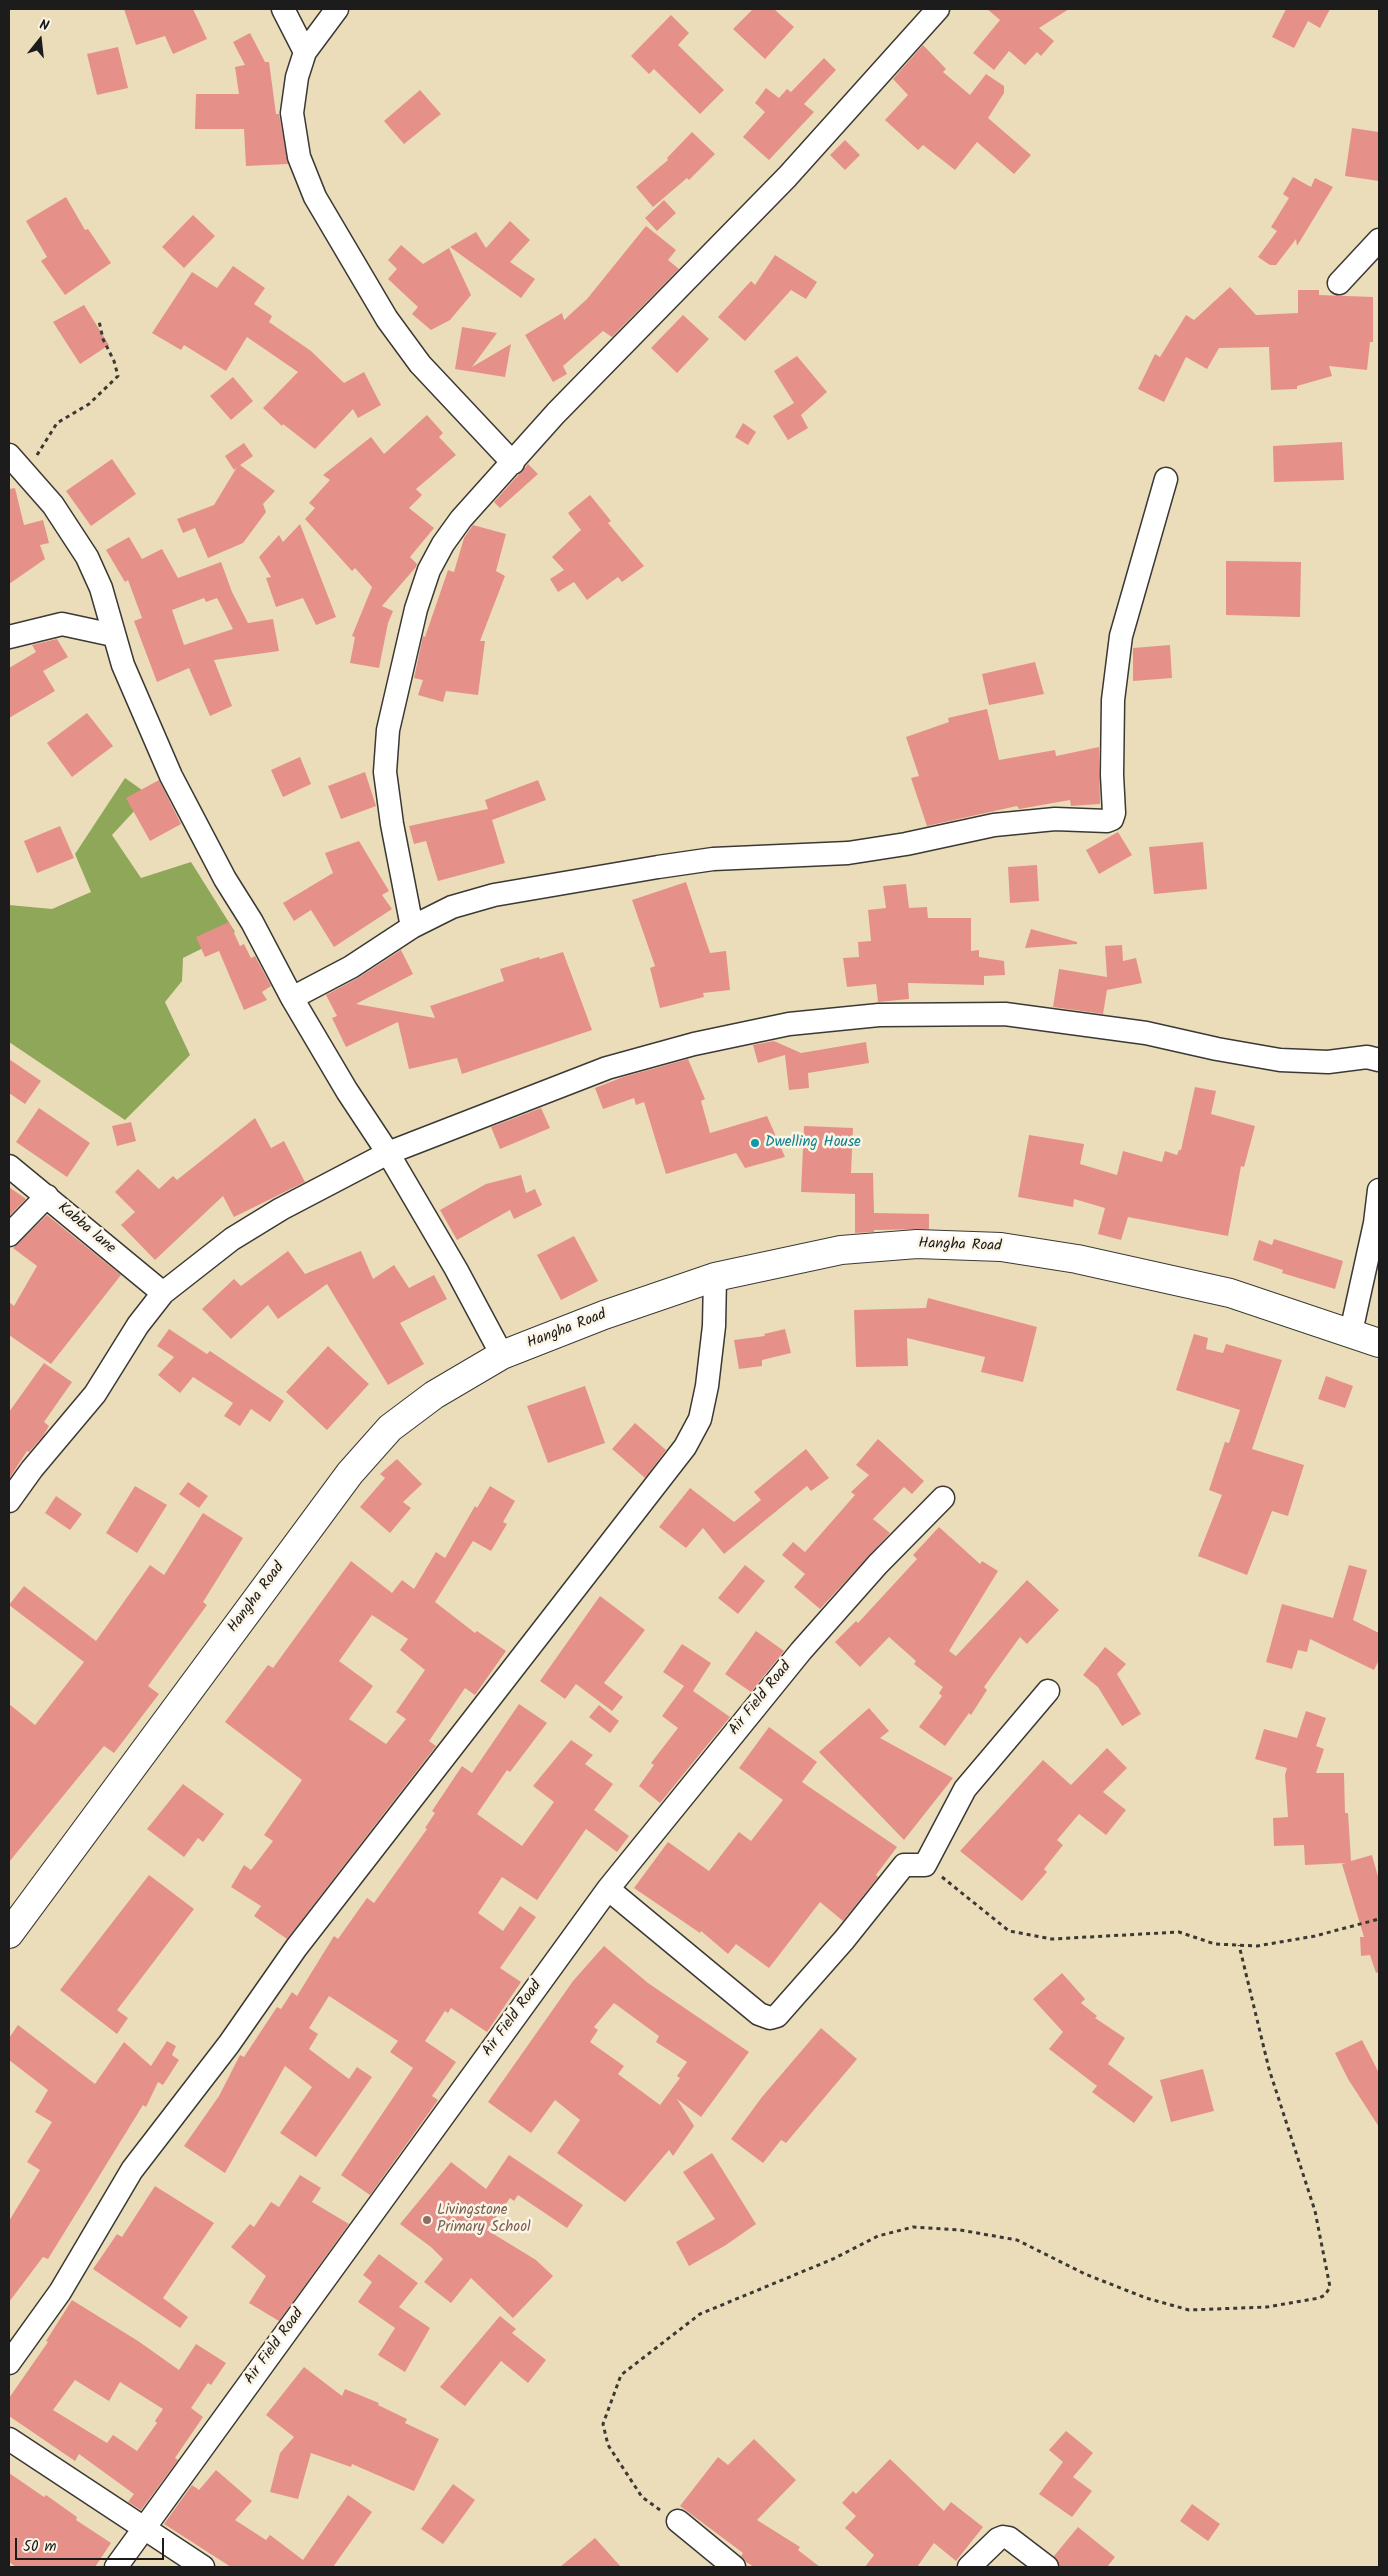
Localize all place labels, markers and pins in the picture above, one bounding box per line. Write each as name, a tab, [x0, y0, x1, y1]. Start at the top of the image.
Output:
place label: Dwelling House	[765, 1134, 861, 1152]
marker: Dwelling House	[749, 1137, 761, 1149]
place label: Livingstone Primary School	[437, 2202, 531, 2237]
marker: Livingstone Primary School	[421, 2214, 433, 2226]

